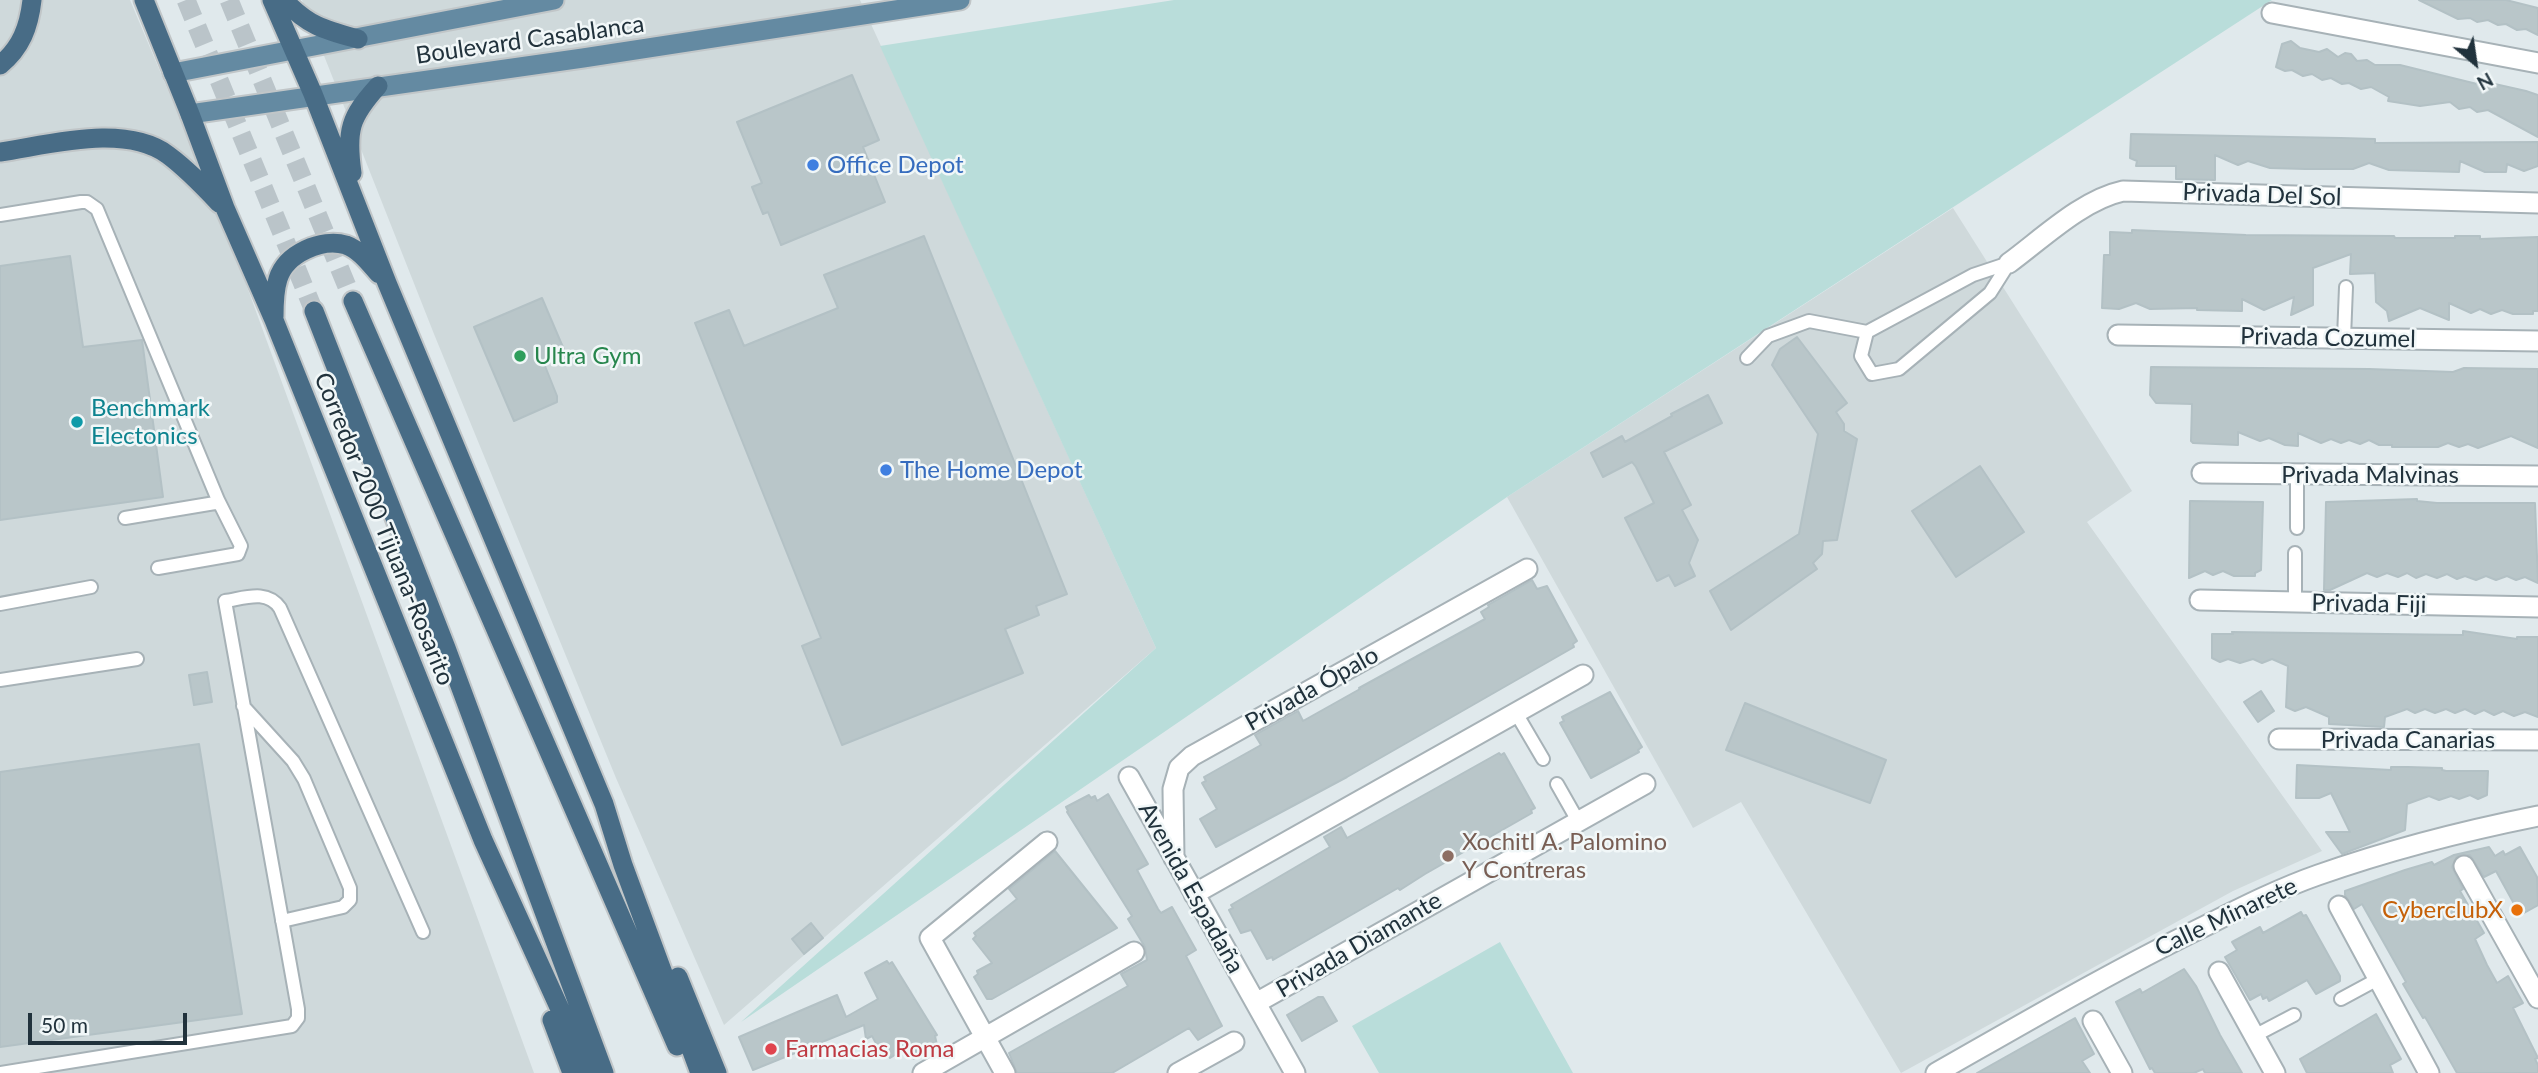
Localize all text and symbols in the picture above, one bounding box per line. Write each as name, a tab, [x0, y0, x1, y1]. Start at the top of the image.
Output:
street label: Boulevard Casablanca	[414, 10, 646, 70]
north arrow	[2440, 28, 2510, 98]
text: N	[2473, 68, 2497, 95]
place label: Office Depot	[827, 151, 964, 179]
marker: Office Depot	[805, 157, 821, 173]
street label: Privada Del Sol	[2182, 178, 2342, 212]
street label: Privada Cozumel	[2240, 322, 2416, 354]
place label: Ultra Gym	[534, 342, 641, 370]
marker: Ultra Gym	[512, 348, 528, 364]
street label: Corredor 2000 Tijuana-Rosarito	[308, 368, 460, 690]
place label: Benchmark Electonics	[91, 394, 210, 450]
marker: Benchmark Electonics	[69, 414, 85, 430]
place label: The Home Depot	[900, 456, 1082, 484]
street label: Privada Malvinas	[2281, 461, 2459, 489]
marker: The Home Depot	[878, 462, 894, 478]
street label: Privada Fiji	[2311, 589, 2427, 619]
street label: Privada Ópalo	[1240, 641, 1384, 737]
street label: Privada Canarias	[2321, 726, 2495, 754]
street label: Avenida Espadaña	[1132, 798, 1250, 978]
place label: Xochitl A. Palomino Y Contreras	[1462, 828, 1667, 884]
marker: Xochitl A. Palomino Y Contreras	[1440, 848, 1456, 864]
street label: Calle Minarete	[2150, 872, 2302, 962]
street label: Privada Diamante	[1271, 886, 1447, 1004]
place label: CyberclubX	[2382, 896, 2503, 924]
marker: CyberclubX	[2509, 902, 2525, 918]
scale bar	[32, 1000, 191, 1044]
text: 50 m	[41, 1012, 88, 1037]
place label: Farmacias Roma	[785, 1035, 954, 1063]
marker: Farmacias Roma	[763, 1041, 779, 1057]

